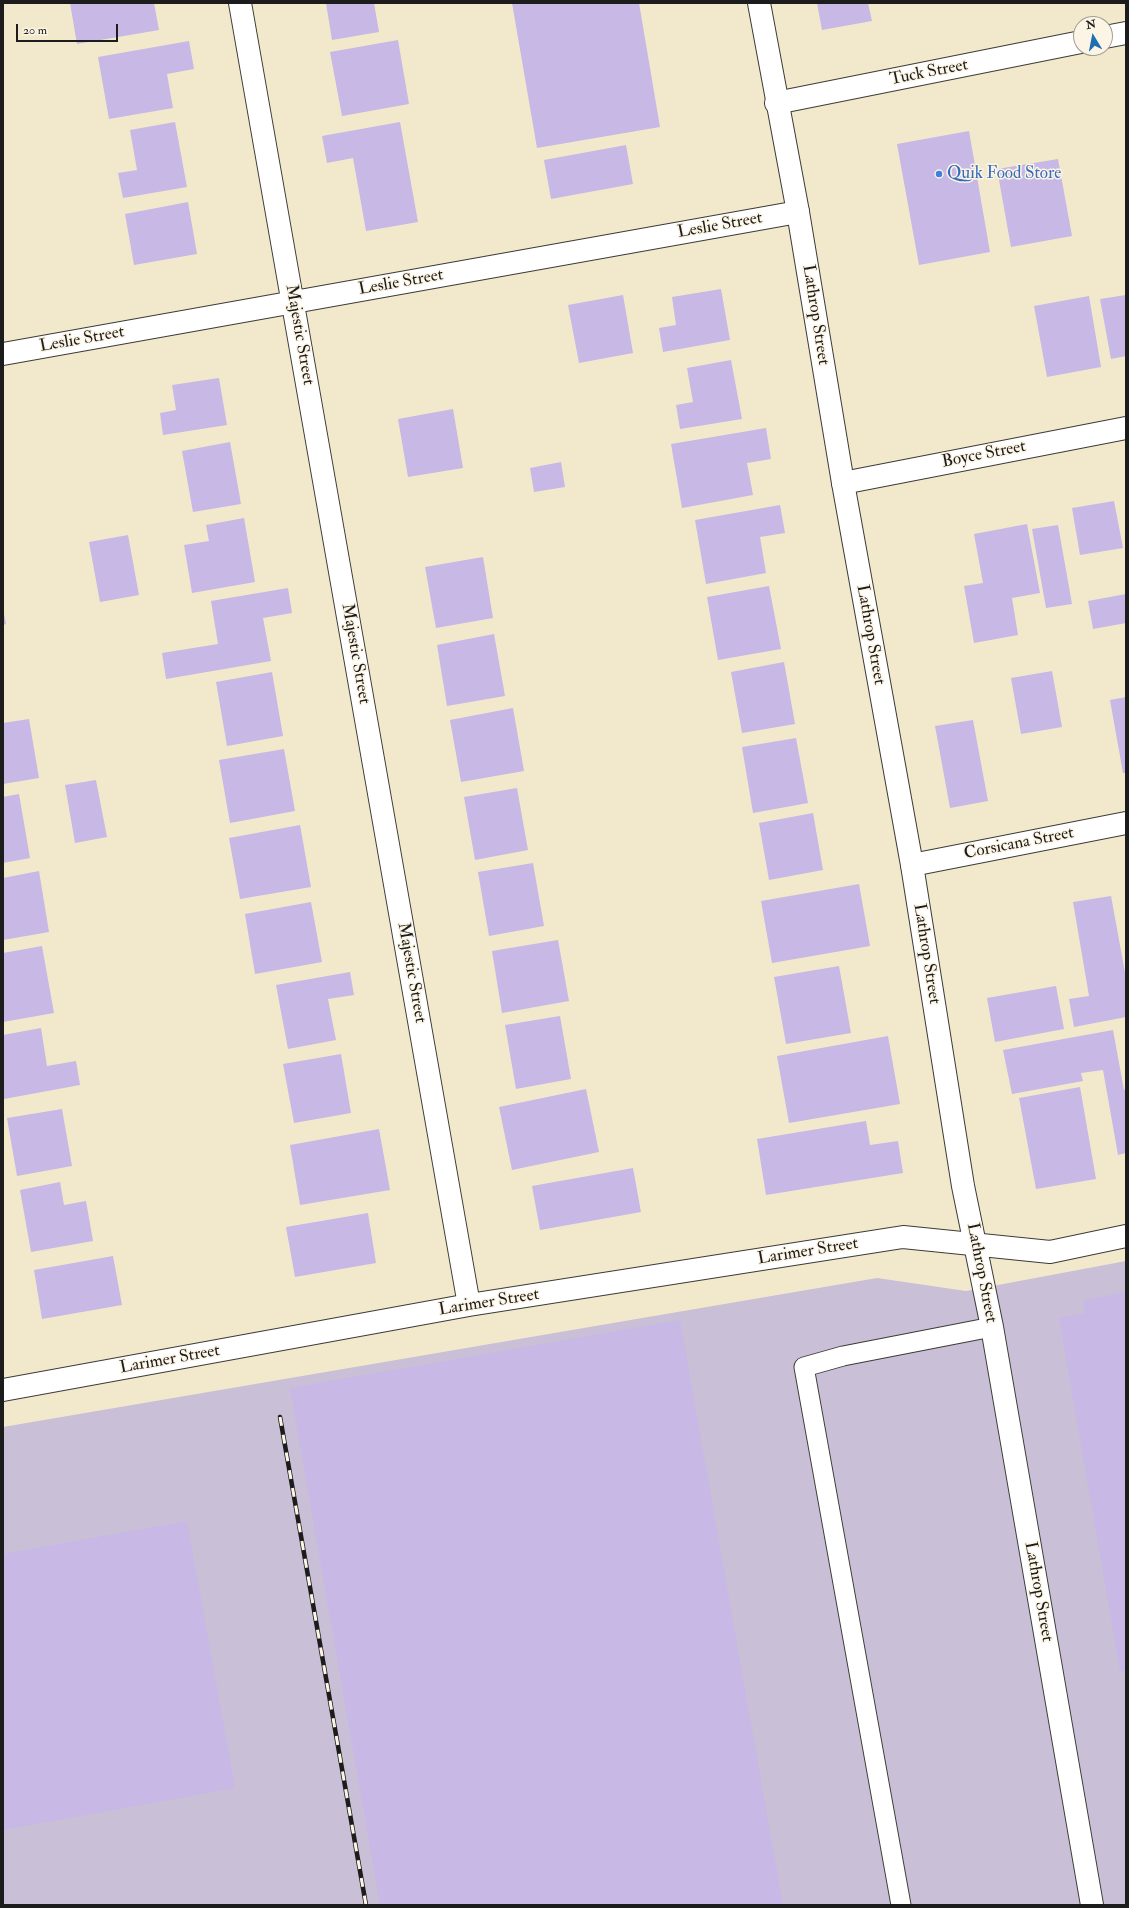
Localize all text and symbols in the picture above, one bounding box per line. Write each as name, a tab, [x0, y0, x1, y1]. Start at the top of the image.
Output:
scale bar	[18, 16, 120, 42]
north arrow	[1073, 16, 1113, 56]
text: N	[1085, 17, 1097, 32]
text: 20 m	[23, 23, 47, 38]
street label: Tuck Street	[888, 55, 970, 91]
place label: Quik Food Store	[947, 164, 1061, 184]
marker: Quik Food Store	[934, 169, 944, 179]
street label: Leslie Street	[676, 209, 764, 243]
street label: Lathrop Street	[797, 263, 833, 367]
street label: Leslie Street	[357, 266, 445, 300]
street label: Majestic Street	[280, 283, 318, 387]
street label: Leslie Street	[38, 323, 126, 357]
street label: Boyce Street	[940, 437, 1028, 473]
street label: Lathrop Street	[851, 583, 889, 687]
street label: Majestic Street	[336, 602, 374, 706]
street label: Corsicana Street	[962, 823, 1076, 865]
street label: Lathrop Street	[908, 902, 944, 1006]
street label: Majestic Street	[392, 921, 430, 1025]
street label: Lathrop Street	[961, 1221, 1001, 1325]
street label: Larimer Street	[756, 1234, 860, 1270]
street label: Larimer Street	[437, 1285, 541, 1321]
street label: Larimer Street	[118, 1341, 222, 1379]
street label: Lathrop Street	[1019, 1540, 1057, 1644]

